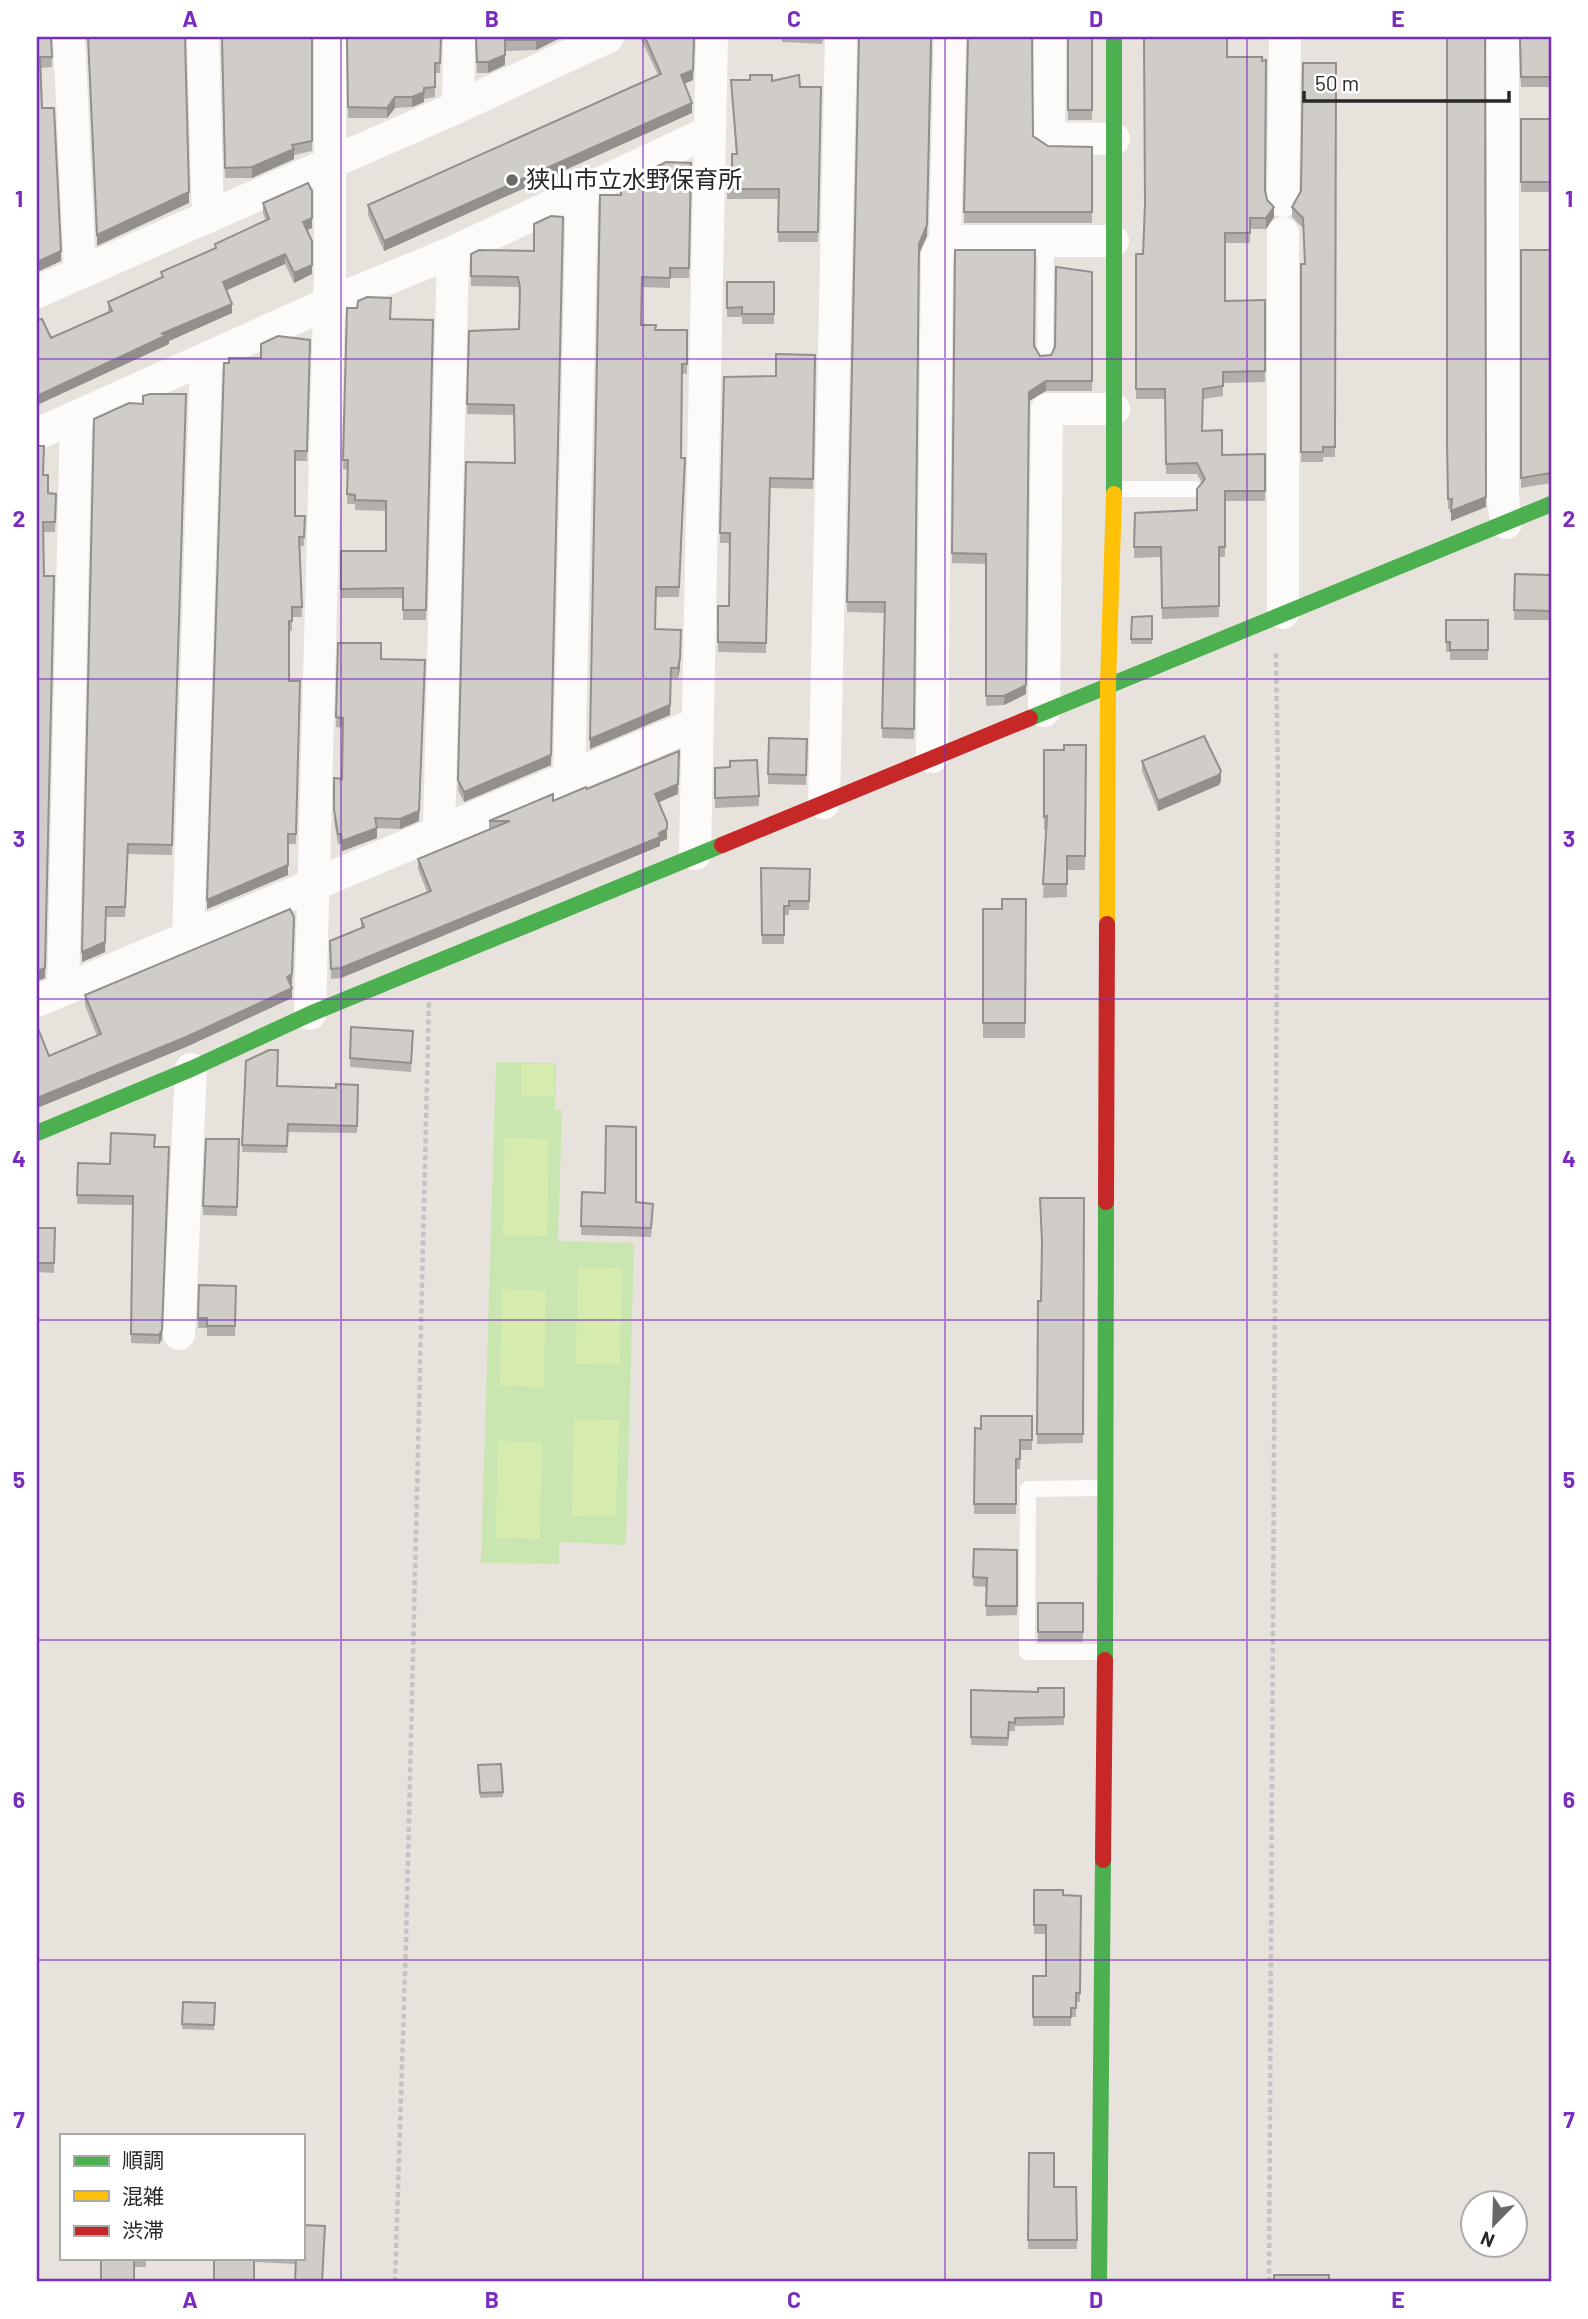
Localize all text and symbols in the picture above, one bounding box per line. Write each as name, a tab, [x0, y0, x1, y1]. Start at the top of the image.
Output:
text: A	[182, 4, 198, 32]
text: B	[485, 4, 499, 32]
text: C	[787, 4, 801, 32]
text: D	[1089, 4, 1103, 32]
text: E	[1391, 4, 1405, 32]
scale bar	[1304, 60, 1509, 104]
text: 50 m	[1315, 70, 1359, 95]
place label: 狭山市立水野保育所	[526, 164, 742, 193]
marker: 狭山市立水野保育所	[504, 172, 520, 188]
text: 1	[15, 184, 23, 212]
text: 1	[1565, 184, 1573, 212]
text: 2	[13, 504, 25, 532]
text: 2	[1563, 504, 1575, 532]
text: 3	[13, 824, 25, 852]
text: 3	[1563, 824, 1575, 852]
text: 4	[12, 1144, 26, 1172]
text: 4	[1562, 1144, 1576, 1172]
text: 5	[13, 1465, 25, 1493]
text: 5	[1563, 1465, 1575, 1493]
text: 6	[13, 1785, 25, 1813]
text: 6	[1563, 1785, 1575, 1813]
text: 7	[13, 2105, 25, 2133]
text: 7	[1563, 2105, 1575, 2133]
legend	[60, 2134, 304, 2260]
text: 順調	[122, 2147, 164, 2172]
text: 混雑	[122, 2183, 164, 2208]
north arrow	[1458, 2190, 1528, 2260]
text: 渋滞	[122, 2217, 164, 2242]
text: N	[1477, 2227, 1497, 2253]
text: A	[182, 2285, 198, 2313]
text: B	[485, 2285, 499, 2313]
text: C	[787, 2285, 801, 2313]
text: D	[1089, 2285, 1103, 2313]
text: E	[1391, 2285, 1405, 2313]

